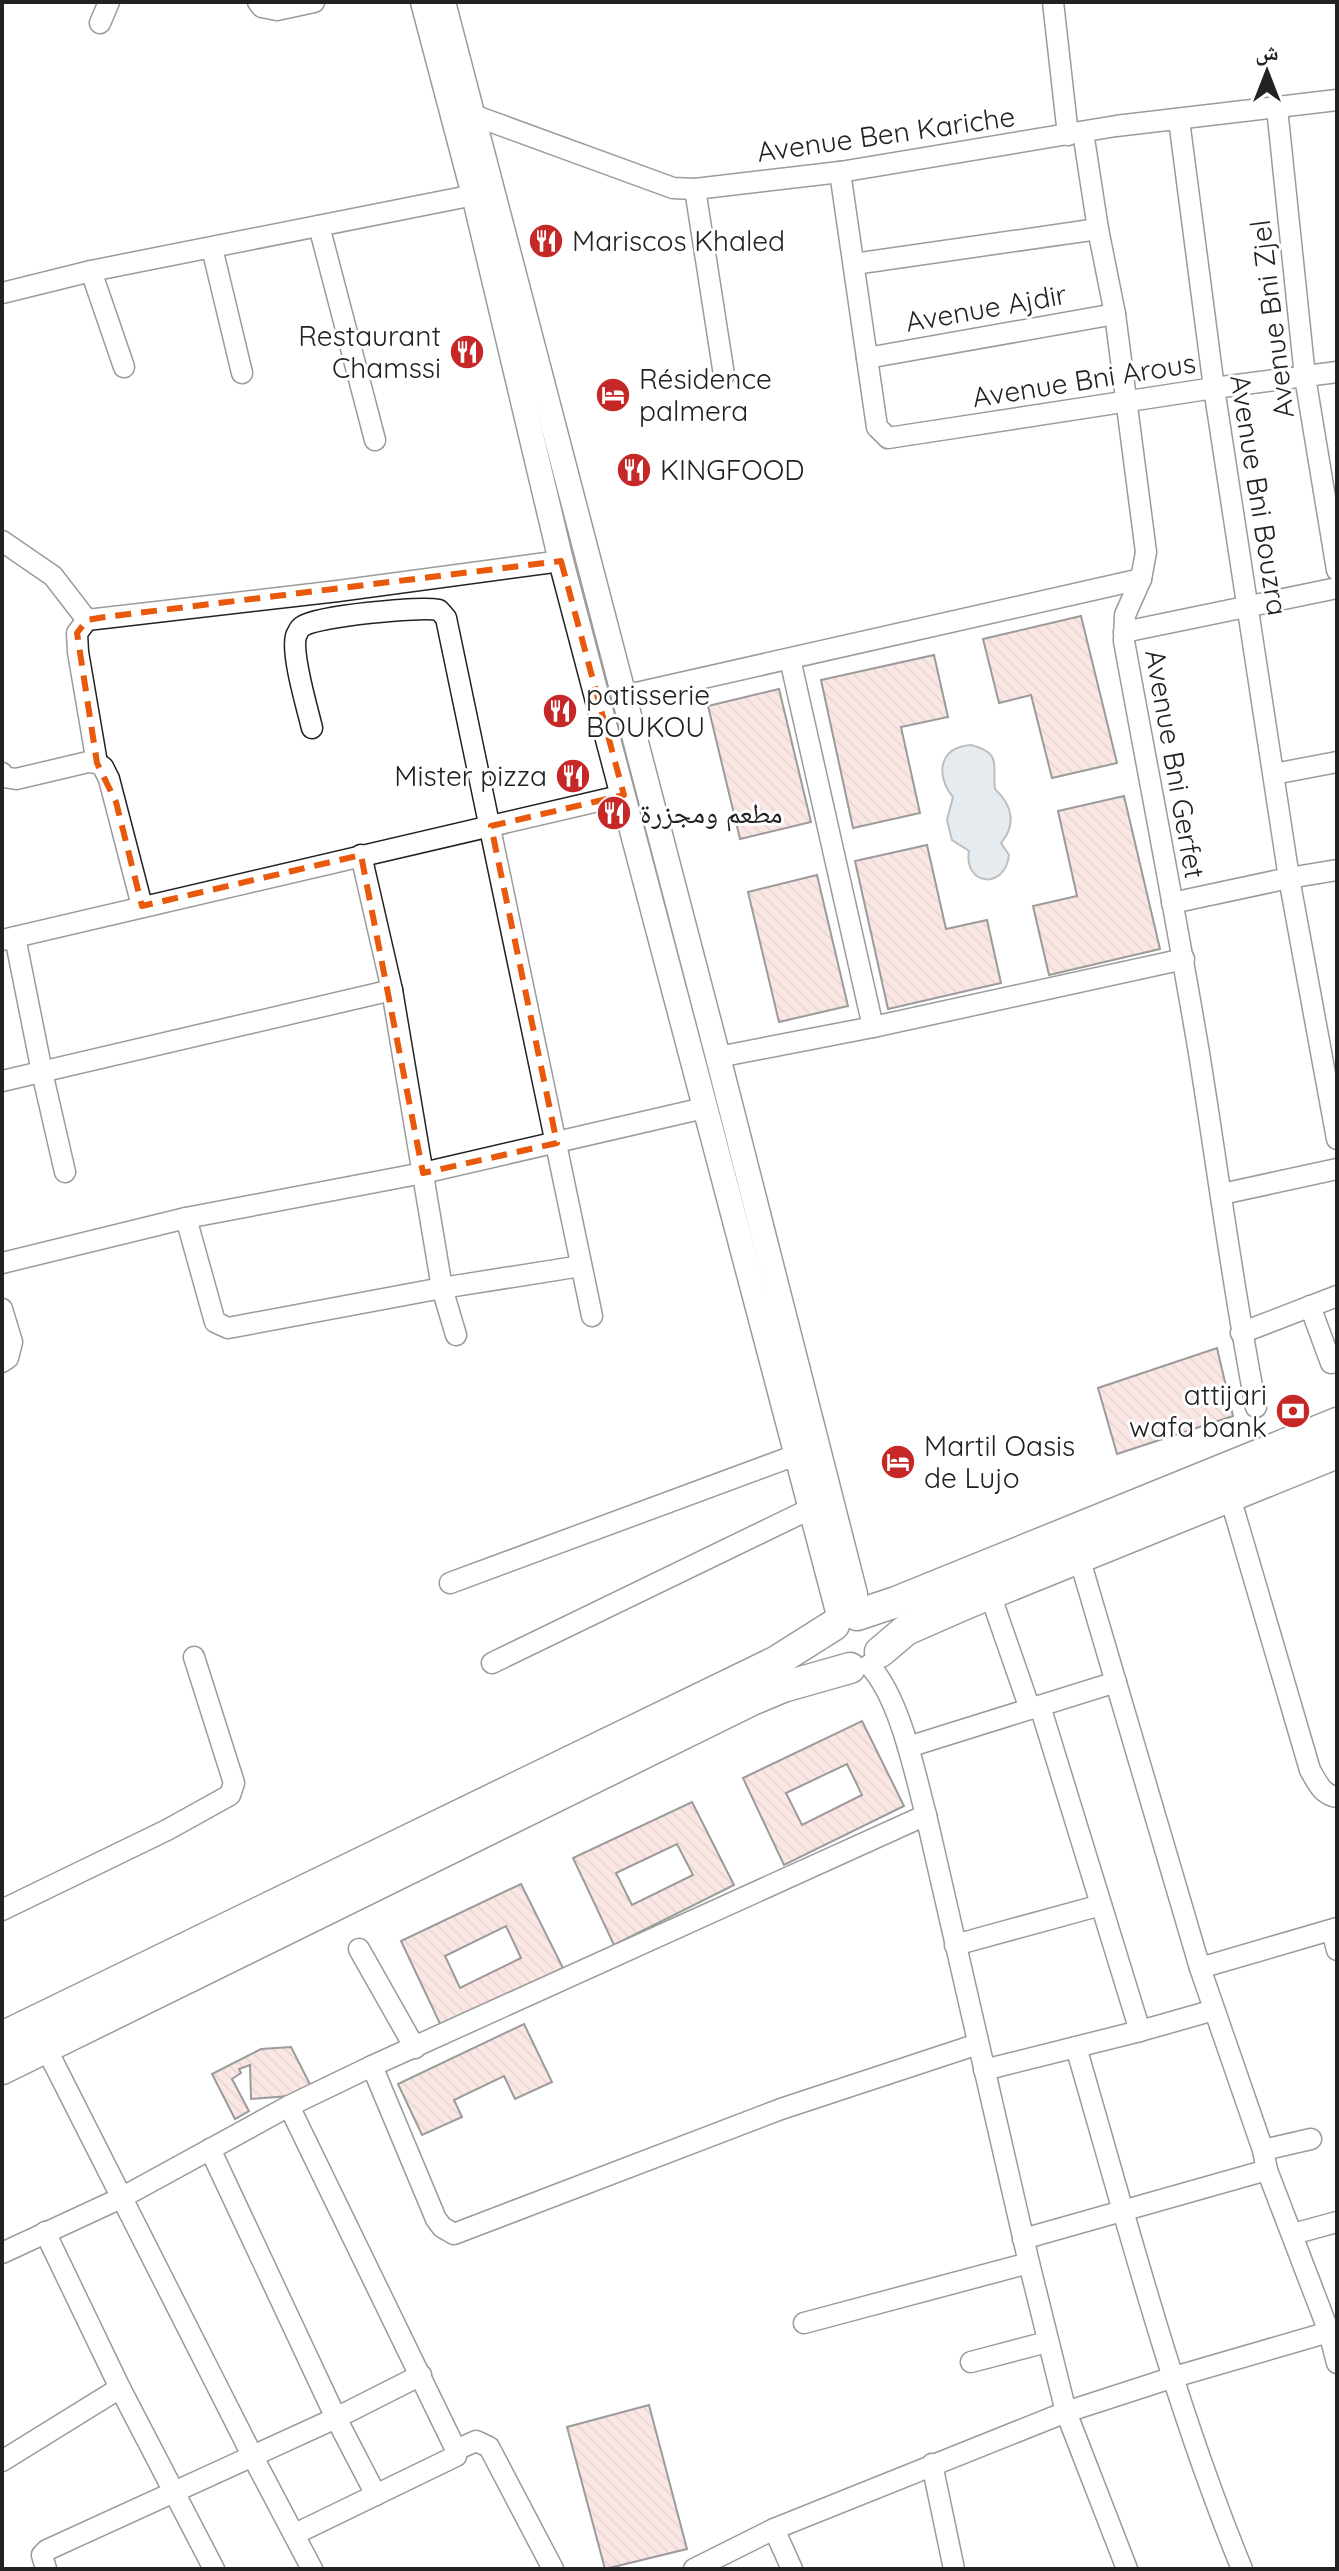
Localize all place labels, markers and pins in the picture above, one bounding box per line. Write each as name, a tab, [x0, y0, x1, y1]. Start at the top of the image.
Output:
restaurant icon: Mariscos Khaled	[527, 222, 565, 260]
place label: Mariscos Khaled	[572, 223, 785, 258]
place label: Restaurant Chamssi	[298, 318, 441, 385]
restaurant icon: Restaurant Chamssi	[448, 333, 486, 371]
place label: Résidence palmera	[639, 361, 772, 428]
hotel icon: Résidence palmera	[594, 376, 632, 414]
restaurant icon: KINGFOOD	[615, 451, 653, 489]
place label: KINGFOOD	[660, 452, 804, 487]
place label: patisserie BOUKOU	[586, 677, 710, 744]
restaurant icon: patisserie BOUKOU	[541, 692, 579, 730]
restaurant icon: Mister pizza	[554, 757, 592, 795]
place label: Mister pizza	[394, 758, 547, 793]
restaurant icon: مطعم ومجزرة	[595, 794, 633, 832]
place label: مطعم ومجزرة	[640, 795, 782, 832]
place label: attijari wafa bank	[1129, 1377, 1267, 1444]
bank icon: attijari wafa bank	[1274, 1392, 1312, 1430]
place label: Martil Oasis de Lujo	[924, 1428, 1075, 1495]
hotel icon: Martil Oasis de Lujo	[879, 1443, 917, 1481]

